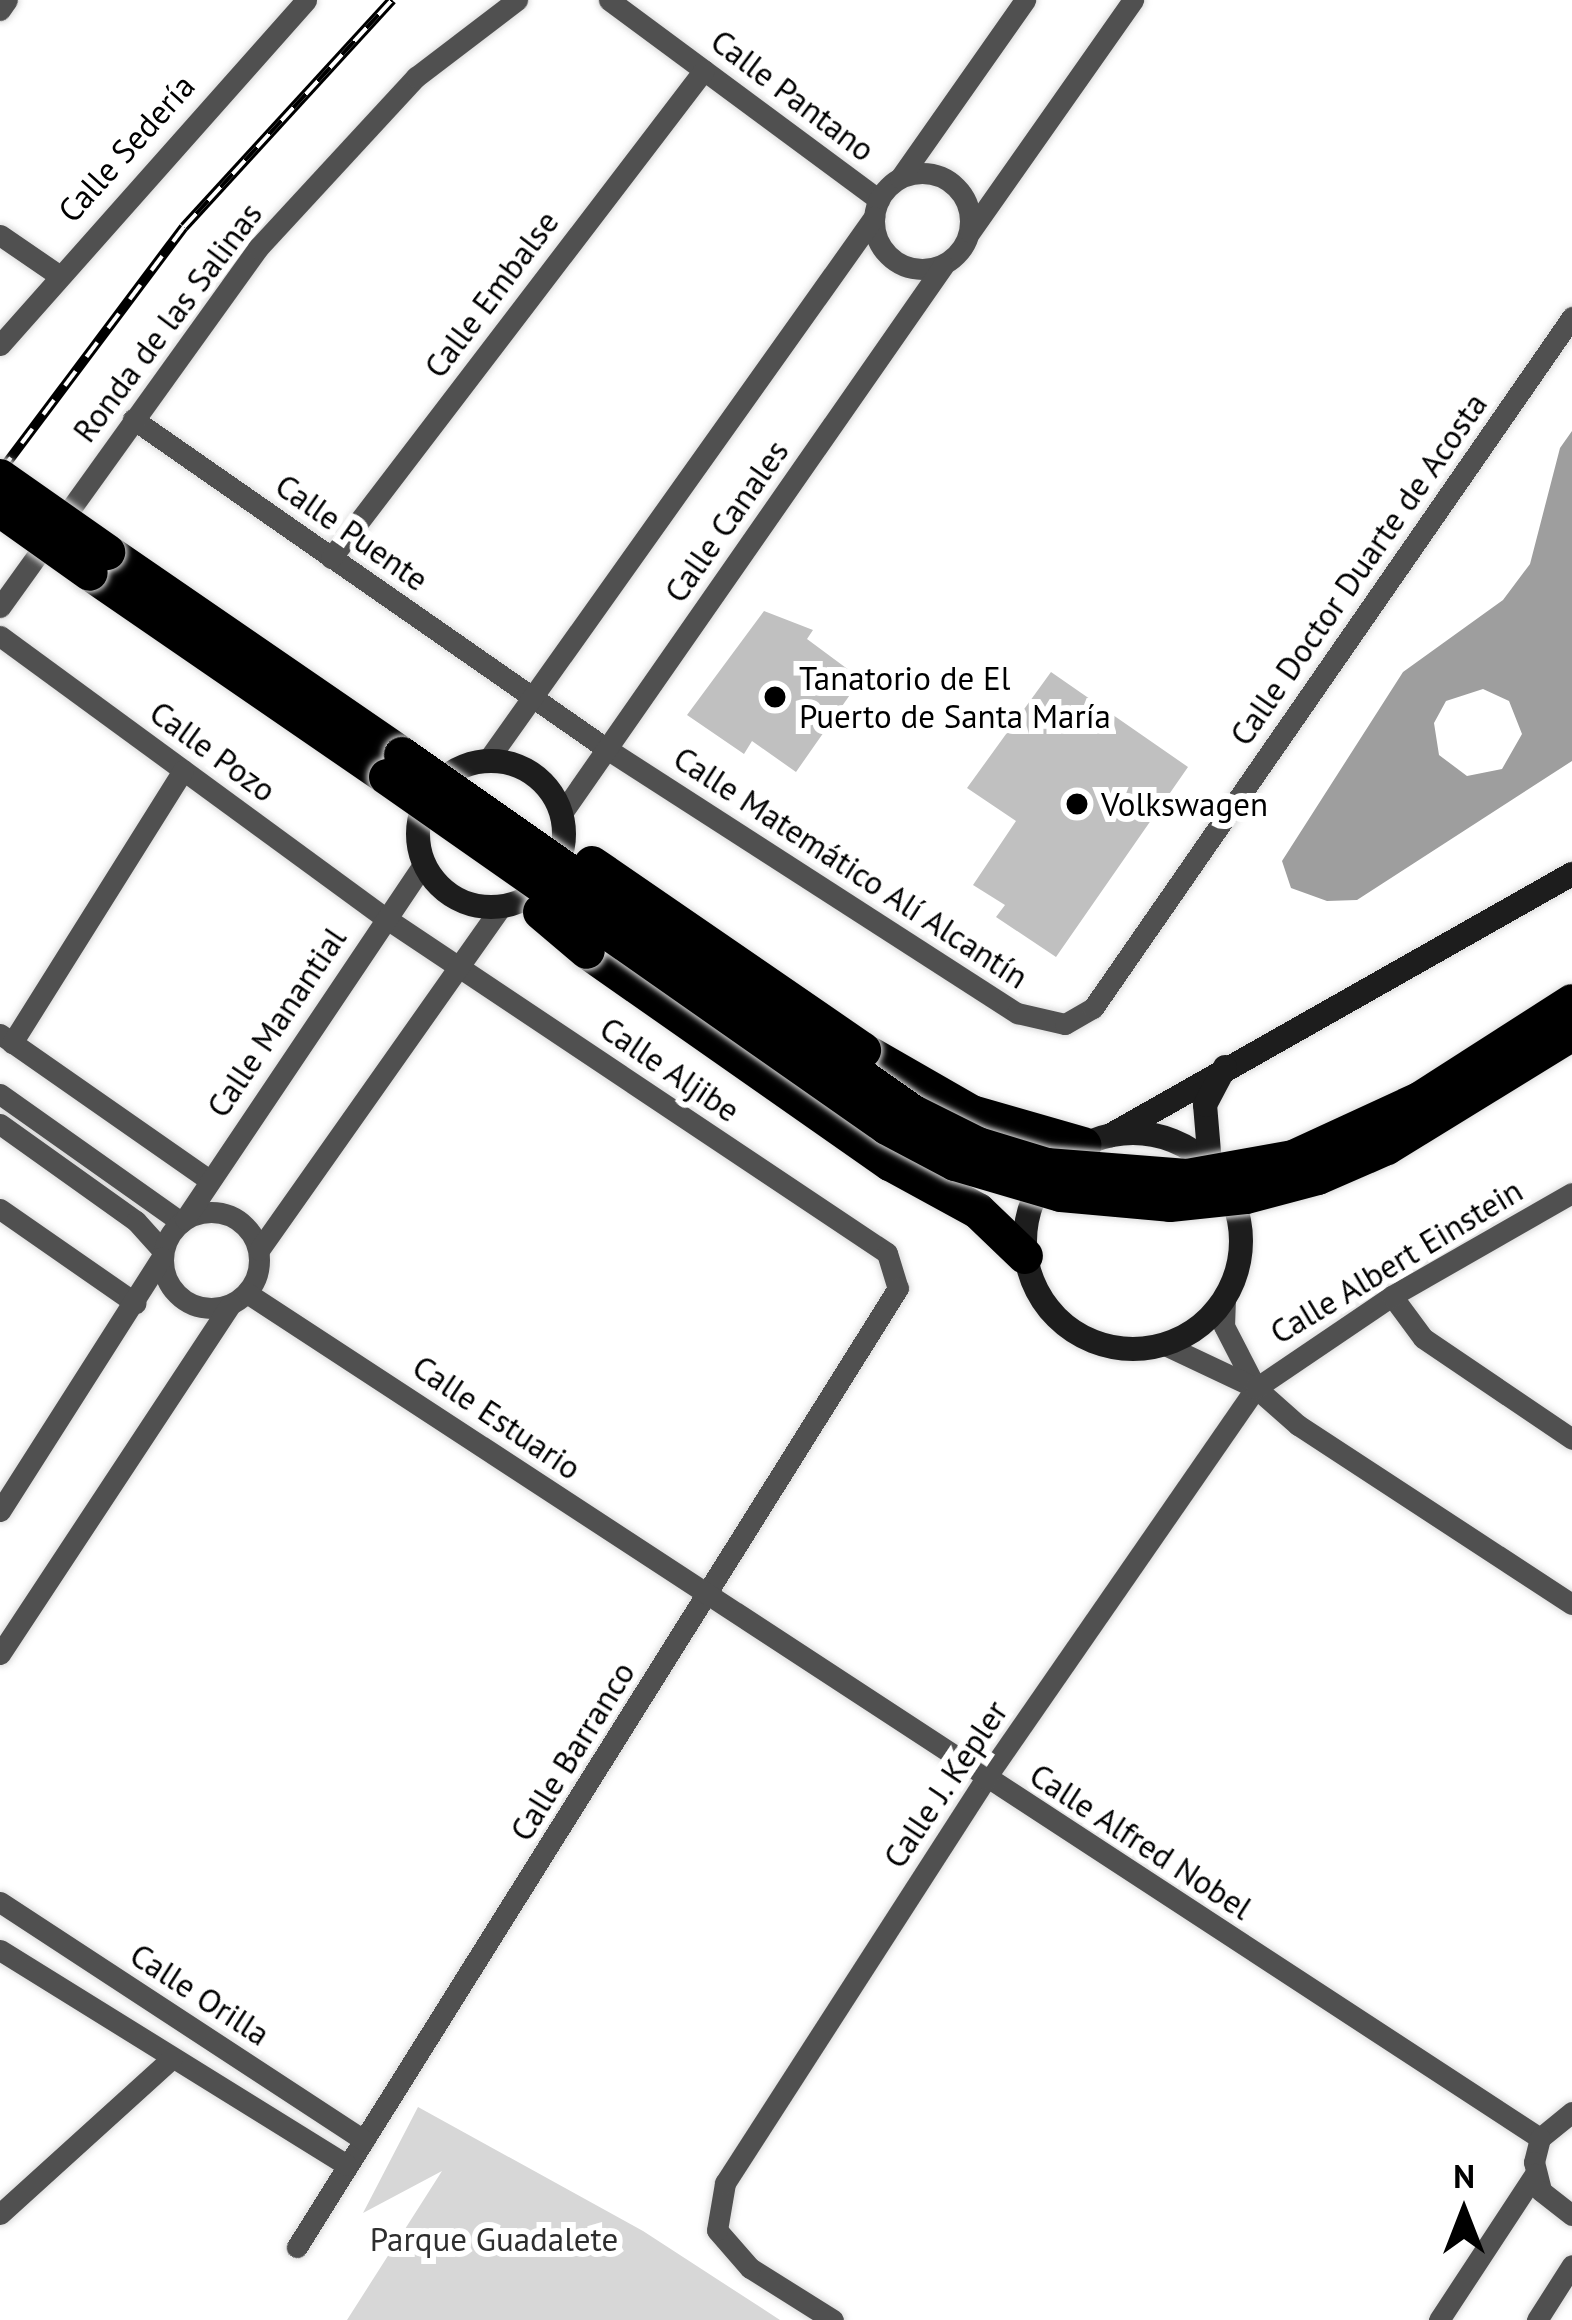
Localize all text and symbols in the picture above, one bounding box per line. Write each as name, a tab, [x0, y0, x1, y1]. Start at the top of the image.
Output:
street label: Calle Pantano	[703, 21, 883, 169]
street label: Calle Sedería	[49, 66, 203, 230]
street label: Ronda de las Salinas	[64, 195, 270, 449]
street label: Calle Embalse	[415, 203, 567, 385]
street label: Calle Doctor Duarte de Acosta	[1221, 385, 1495, 753]
street label: Calle Canales	[656, 432, 796, 610]
street label: Calle Puente	[268, 465, 436, 599]
place label: Tanatorio de El Puerto de Santa María	[799, 658, 1111, 736]
marker: Tanatorio de El Puerto de Santa María	[762, 684, 788, 710]
street label: Calle Pozo	[142, 692, 284, 810]
street label: Calle Matemático Alí Alcantín	[666, 737, 1036, 997]
place label: Volkswagen	[1101, 784, 1268, 824]
marker: Volkswagen	[1064, 791, 1090, 817]
street label: Calle Manantial	[198, 920, 354, 1124]
street label: Calle Aljibe	[592, 1008, 748, 1130]
street label: Calle Albert Einstein	[1262, 1170, 1530, 1352]
street label: Calle Estuario	[405, 1346, 589, 1488]
street label: Calle Barranco	[501, 1654, 643, 1848]
street label: Calle J. Kepler	[874, 1692, 1016, 1876]
street label: Calle Alfred Nobel	[1022, 1754, 1260, 1928]
street label: Calle Orilla	[123, 1934, 277, 2054]
north arrow	[1404, 2152, 1524, 2272]
text: N	[1453, 2154, 1475, 2197]
park label: Parque Guadalete	[370, 2219, 618, 2259]

